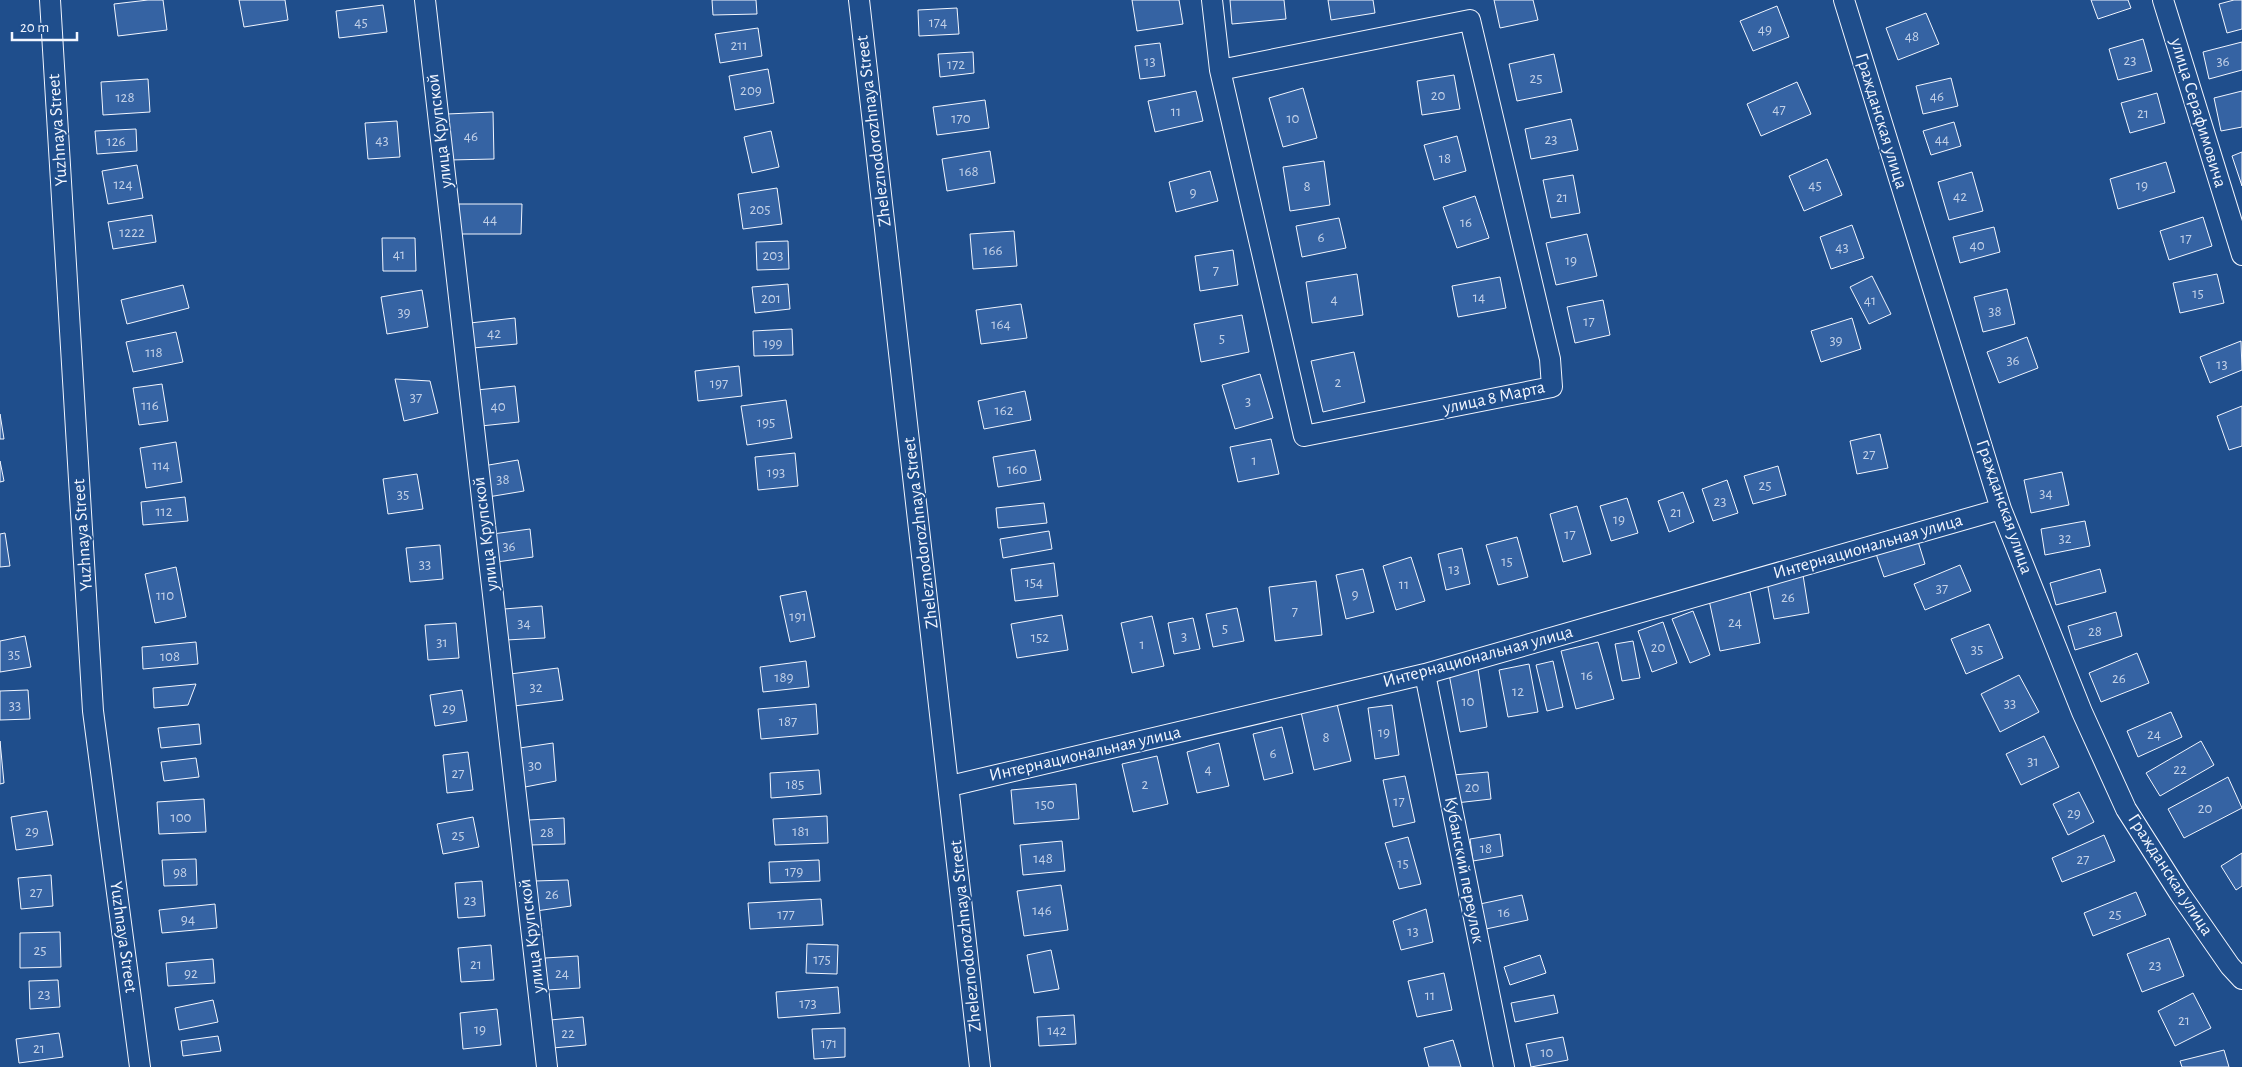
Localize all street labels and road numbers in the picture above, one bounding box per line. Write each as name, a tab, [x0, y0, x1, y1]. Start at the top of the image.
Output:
street label: Zheleznodorozhnaya Street	[853, 34, 895, 228]
street label: улица Серафимовича	[2166, 35, 2229, 190]
street label: Гражданская улица	[1852, 51, 1910, 191]
street label: Yuzhnaya Street	[45, 73, 71, 187]
street label: улица Крупской	[424, 73, 456, 190]
street label: улица 8 Марта	[1440, 378, 1547, 418]
street label: Zheleznodorozhnaya Street	[900, 436, 942, 630]
street label: Гражданская улица	[1973, 437, 2035, 577]
street label: улица Крупской	[470, 476, 502, 593]
street label: Yuzhnaya Street	[70, 478, 96, 592]
street label: Интернациональная улица	[1771, 511, 1965, 583]
street label: Интернациональная улица	[1381, 623, 1575, 691]
street label: Интернациональная улица	[987, 723, 1183, 785]
street label: Кубанский переулок	[1441, 795, 1488, 946]
street label: Гражданская улица	[2124, 811, 2216, 939]
street label: Zheleznodorozhnaya Street	[947, 839, 985, 1033]
street label: улица Крупской	[516, 878, 548, 995]
street label: Yuzhnaya Street	[106, 880, 140, 994]

